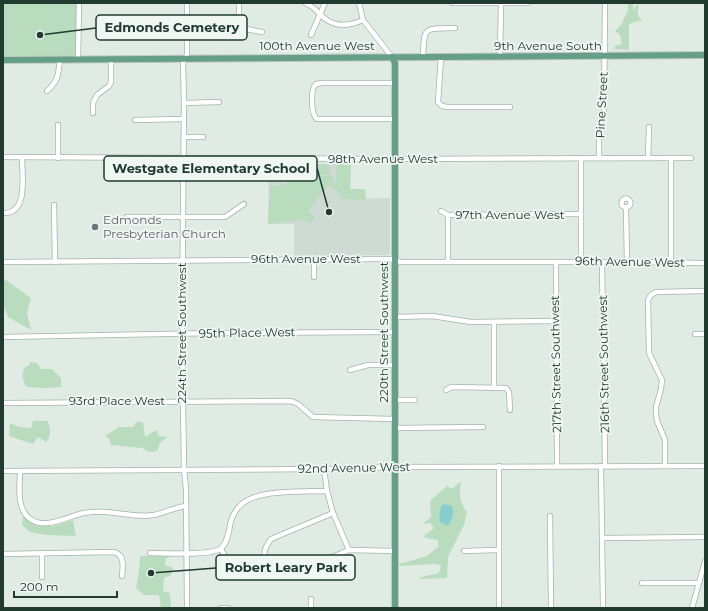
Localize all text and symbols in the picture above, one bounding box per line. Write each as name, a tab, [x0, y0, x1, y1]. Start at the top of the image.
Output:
callout: Edmonds Cemetery	[96, 15, 247, 40]
text: Edmonds Cemetery	[105, 19, 240, 35]
street label: 100th Avenue West	[259, 38, 375, 53]
street label: 9th Avenue South	[494, 38, 602, 53]
street label: Pine Street	[592, 71, 611, 139]
street label: 98th Avenue West	[328, 151, 438, 166]
callout: Westgate Elementary School	[104, 156, 317, 181]
text: Westgate Elementary School	[112, 160, 310, 176]
street label: 97th Avenue West	[455, 207, 565, 222]
place label: Edmonds Presbyterian Church	[103, 212, 226, 241]
marker: Edmonds Presbyterian Church	[90, 222, 100, 232]
street label: 96th Avenue West	[251, 251, 361, 266]
street label: 96th Avenue West	[575, 253, 685, 270]
street label: 220th Street Southwest	[376, 261, 391, 403]
street label: 224th Street Southwest	[174, 262, 189, 404]
street label: 217th Street Southwest	[547, 295, 564, 433]
street label: 216th Street Southwest	[595, 295, 612, 433]
street label: 95th Place West	[198, 324, 296, 341]
street label: 93rd Place West	[69, 393, 165, 408]
street label: 92nd Avenue West	[298, 459, 411, 476]
callout: Robert Leary Park	[216, 555, 355, 580]
text: Robert Leary Park	[225, 559, 348, 575]
scale bar	[14, 573, 117, 599]
text: 200 m	[20, 579, 59, 594]

